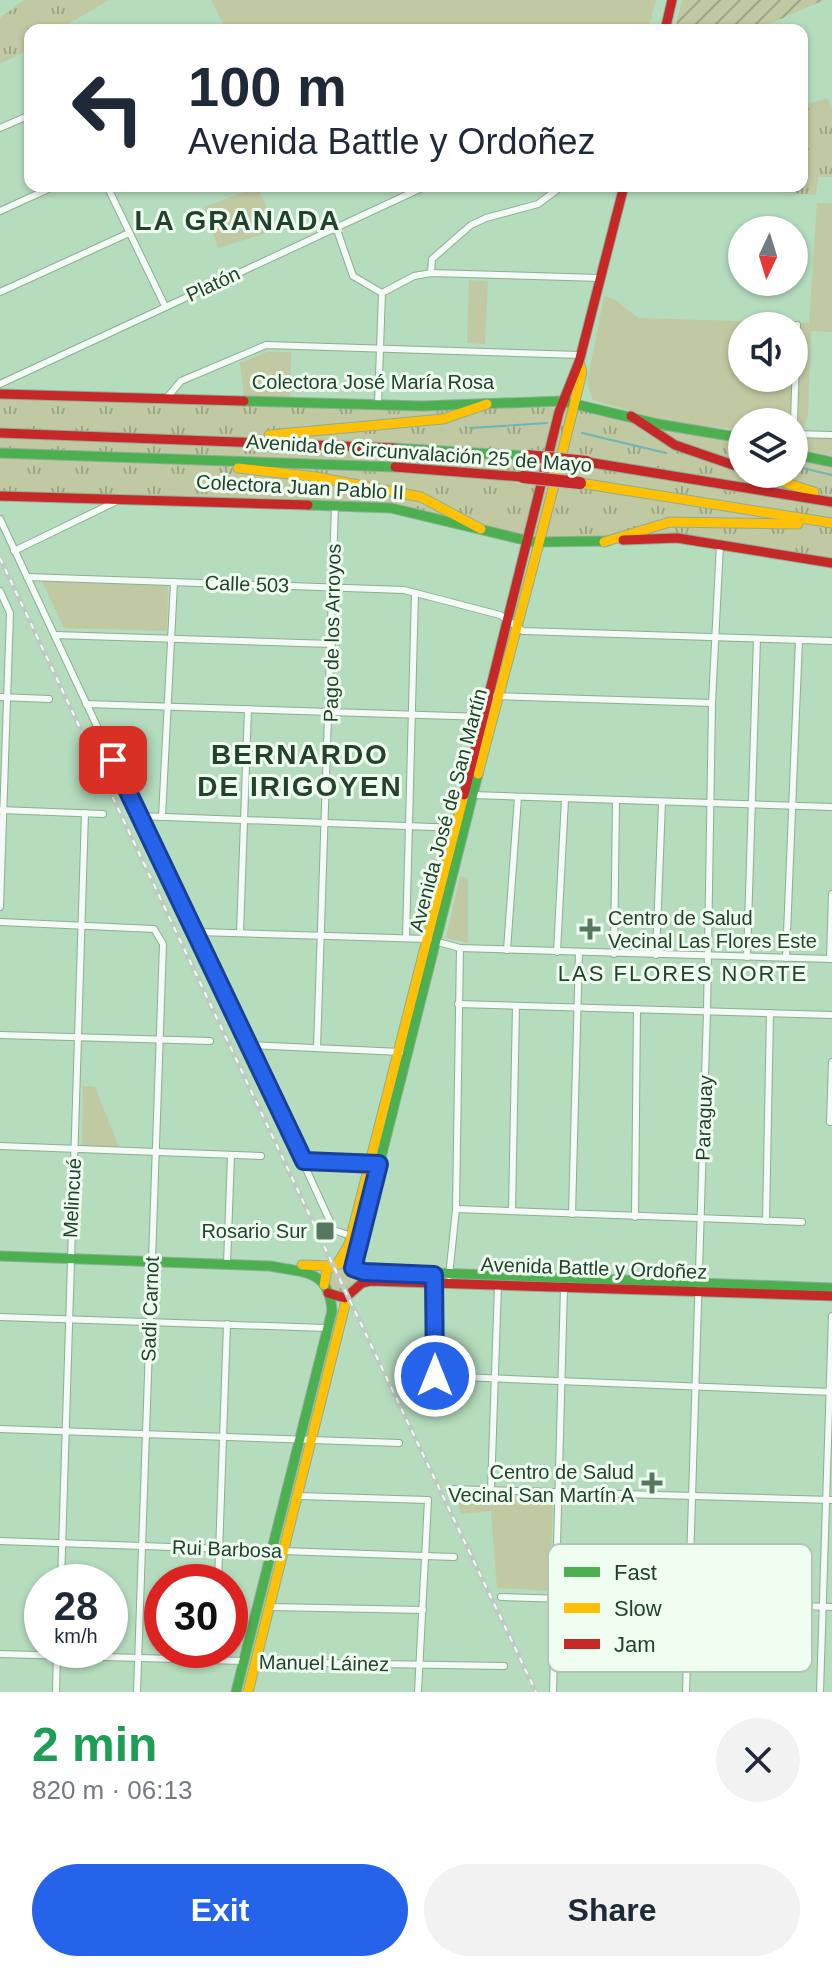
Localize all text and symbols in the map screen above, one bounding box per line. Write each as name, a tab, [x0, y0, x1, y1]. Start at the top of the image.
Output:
text: 100 m	[188, 55, 347, 118]
icon: left	[56, 56, 160, 160]
text: Avenida Battle y Ordoñez	[188, 121, 596, 162]
district label: LA GRANADA	[134, 205, 342, 236]
north arrow	[728, 216, 808, 296]
map controls	[728, 216, 808, 488]
street label: Platón	[183, 262, 243, 306]
button: sound	[728, 312, 808, 392]
street label: Colectora José María Rosa	[252, 371, 495, 393]
button: layers	[728, 408, 808, 488]
street label: Avenida de Circunvalación 25 de Mayo	[245, 430, 593, 476]
street label: Colectora Juan Pablo II	[196, 471, 404, 503]
street label: Pago de los Arroyos	[319, 543, 345, 723]
street label: Calle 503	[204, 572, 290, 596]
street label: Avenida José de San Martín	[405, 686, 491, 934]
pin	[79, 726, 147, 794]
icon: arrive	[91, 738, 135, 782]
district label: BERNARDO DE IRIGOYEN	[197, 739, 403, 802]
place label: Centro de Salud Vecinal Las Flores Este	[608, 907, 817, 952]
marker: Centro de Salud Vecinal Las Flores Este	[579, 918, 601, 940]
district label: LAS FLORES NORTE	[558, 961, 808, 986]
street label: Paraguay	[692, 1075, 716, 1161]
street label: Melincué	[59, 1157, 85, 1239]
place label: Rosario Sur	[201, 1220, 307, 1242]
marker: Rosario Sur	[314, 1220, 336, 1242]
street label: Avenida Battle y Ordoñez	[480, 1253, 708, 1283]
street label: Sadi Carnot	[137, 1255, 163, 1362]
position arrow	[393, 1334, 477, 1418]
place label: Centro de Salud Vecinal San Martín A	[448, 1461, 635, 1506]
marker: Centro de Salud Vecinal San Martín A	[641, 1472, 663, 1494]
street label: Rui Barbosa	[172, 1536, 283, 1562]
legend	[548, 1544, 812, 1672]
text: Fast	[614, 1560, 657, 1585]
speed limit sign: 30	[144, 1564, 248, 1668]
text: 28	[54, 1584, 98, 1628]
text: Slow	[614, 1596, 662, 1621]
text: km/h	[54, 1625, 98, 1647]
text: Jam	[614, 1632, 656, 1657]
street label: Manuel Láinez	[259, 1651, 389, 1675]
text: 2 min	[32, 1718, 157, 1771]
button: close	[716, 1718, 800, 1802]
text: 820 m · 06:13	[32, 1775, 192, 1805]
button: Exit	[32, 1864, 408, 1956]
button: Share	[424, 1864, 800, 1956]

